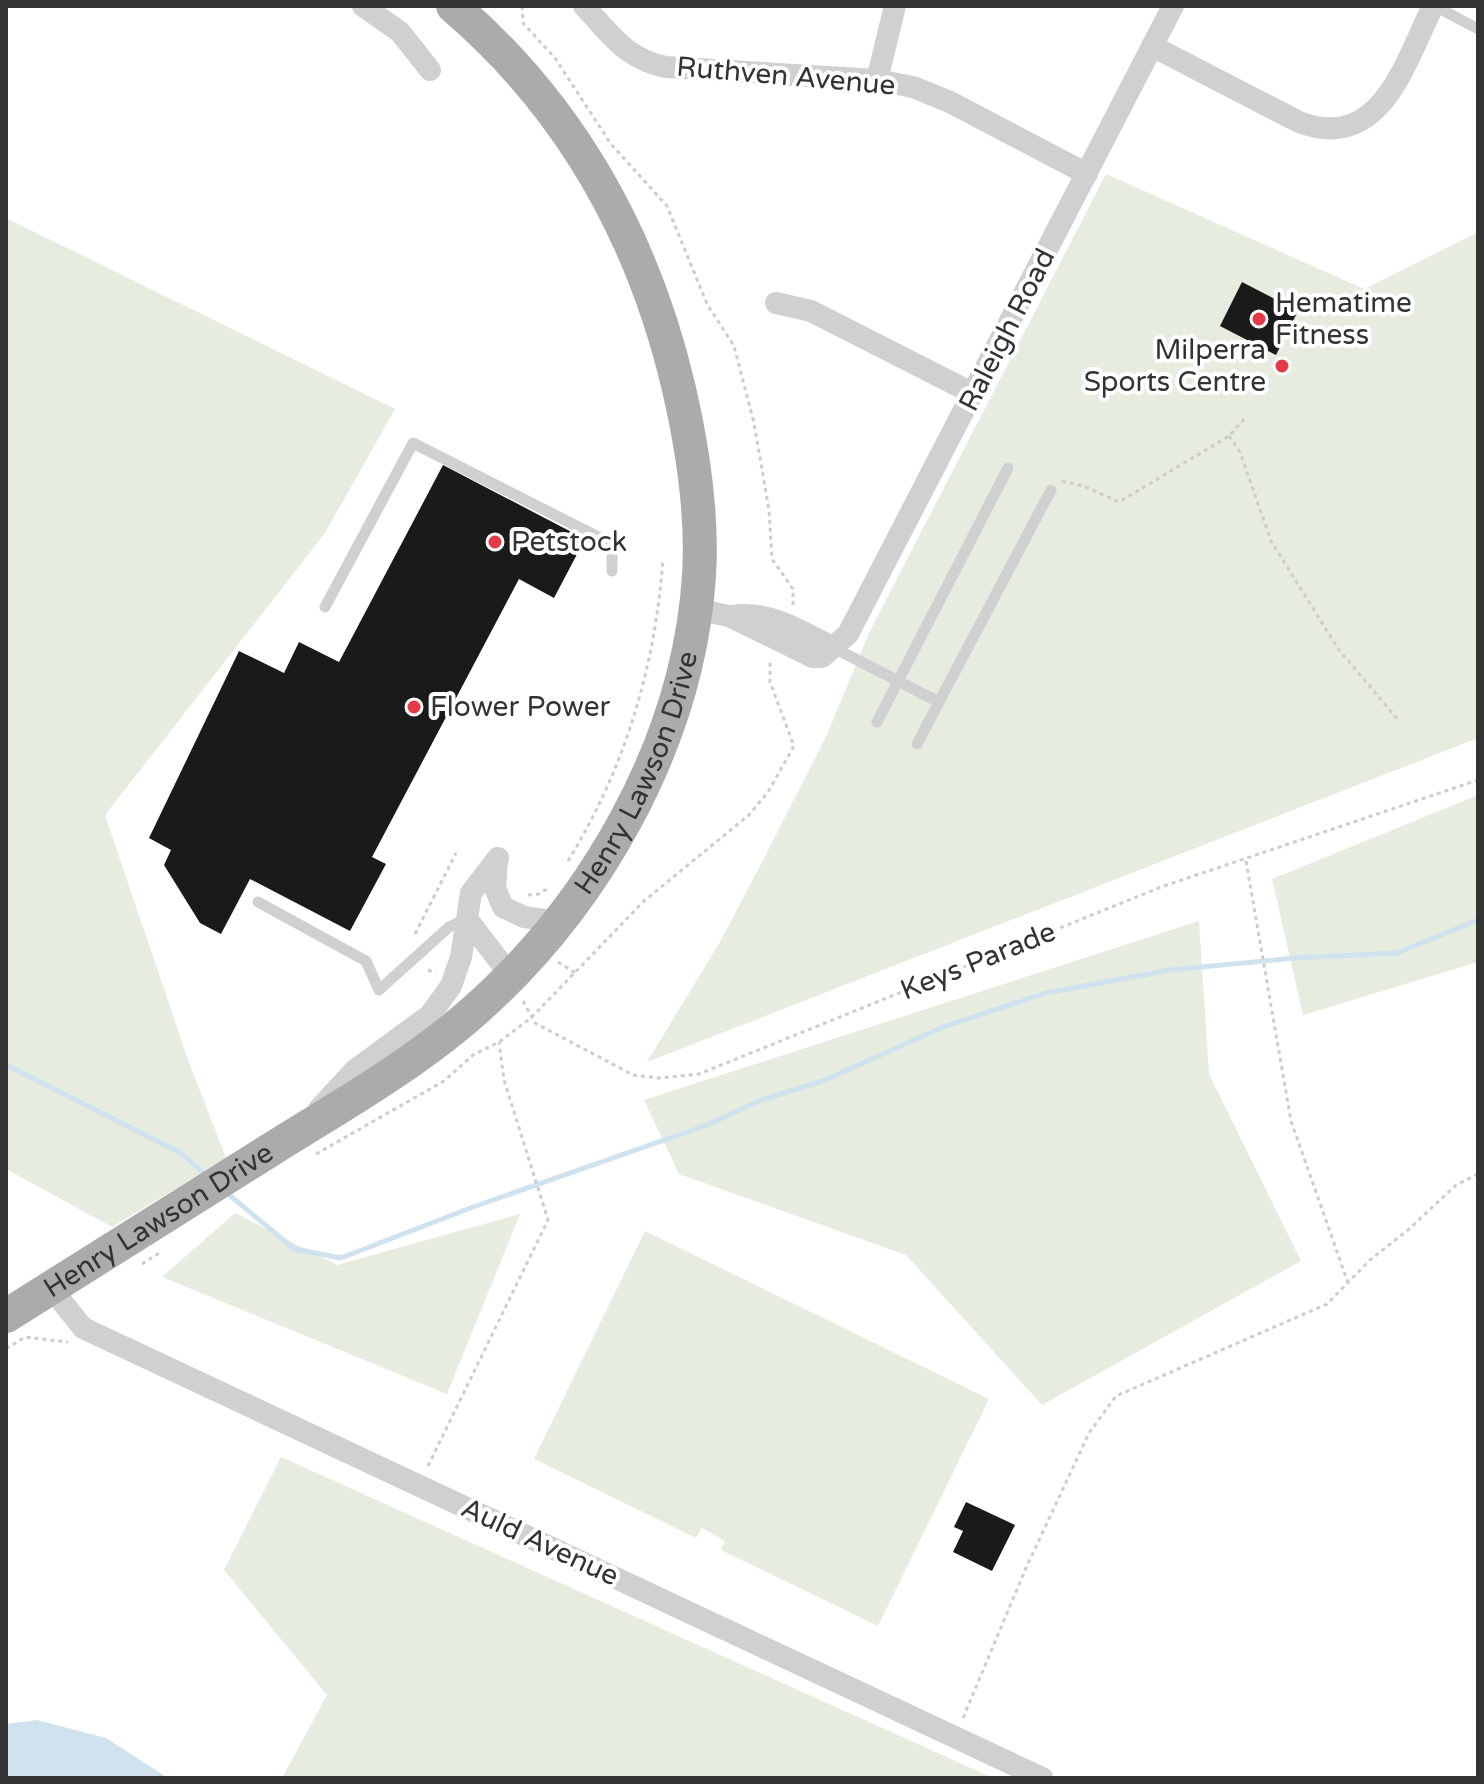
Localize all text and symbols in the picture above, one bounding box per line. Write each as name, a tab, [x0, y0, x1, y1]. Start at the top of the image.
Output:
street label: Ruthven Avenue	[675, 49, 897, 103]
street label: Raleigh Road	[951, 243, 1063, 417]
place label: Hematime Fitness	[1275, 286, 1412, 352]
marker: Hematime Fitness	[1250, 310, 1268, 328]
place label: Milperra Sports Centre	[1084, 333, 1266, 399]
marker: Milperra Sports Centre	[1273, 357, 1291, 375]
place label: Petstock	[511, 525, 627, 559]
marker: Petstock	[486, 533, 504, 551]
street label: Henry Lawson Drive	[567, 648, 705, 901]
place label: Flower Power	[430, 690, 611, 724]
marker: Flower Power	[405, 698, 423, 716]
street label: Keys Parade	[896, 915, 1060, 1007]
street label: Henry Lawson Drive	[38, 1136, 279, 1305]
street label: Auld Avenue	[456, 1491, 624, 1593]

